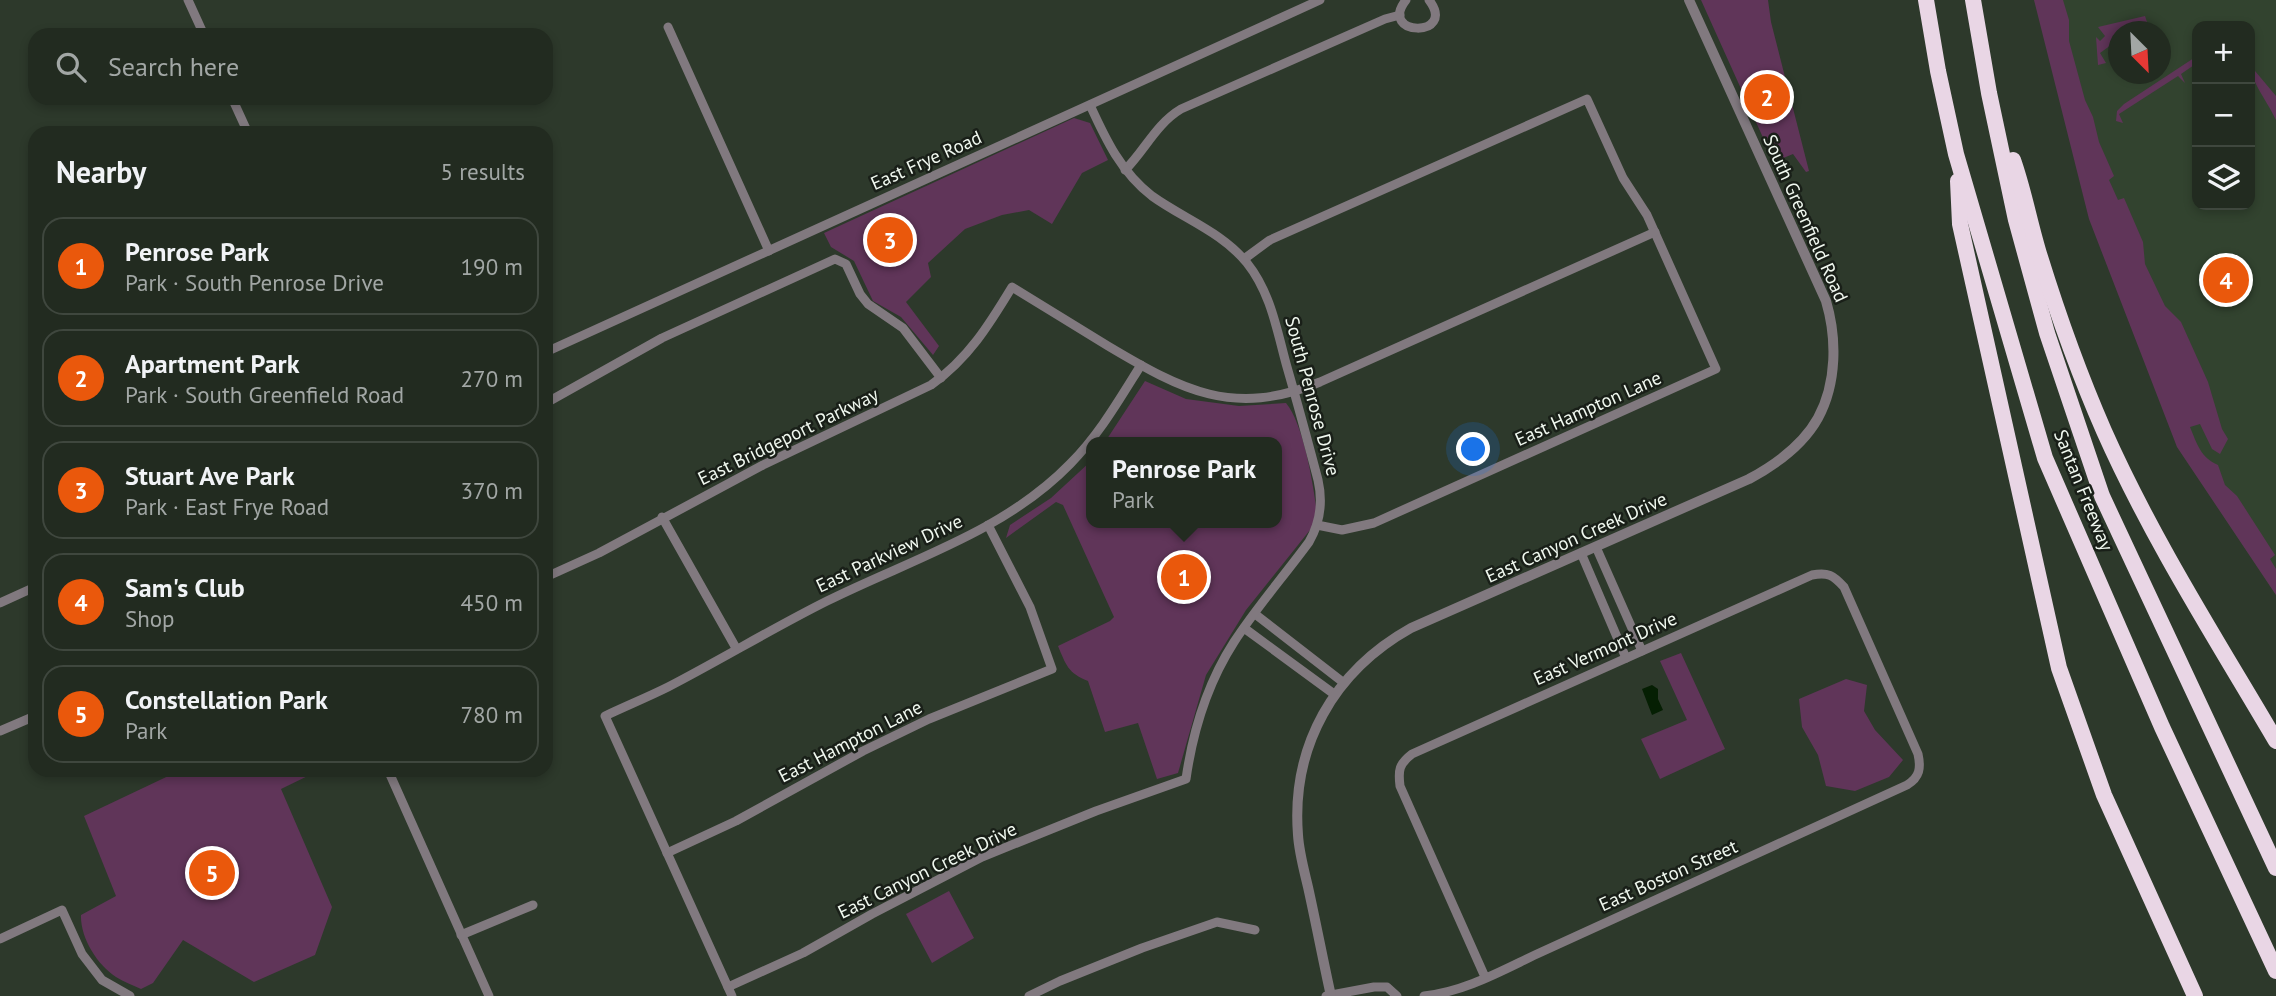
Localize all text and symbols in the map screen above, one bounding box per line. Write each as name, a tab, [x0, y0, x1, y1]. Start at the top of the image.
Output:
north arrow	[2108, 21, 2171, 84]
map controls	[2192, 21, 2255, 210]
button: +	[2192, 21, 2255, 84]
search box	[28, 28, 553, 105]
icon: search	[52, 48, 90, 86]
text: Search here	[108, 50, 239, 83]
pin: 2	[1744, 71, 1790, 123]
button: −	[2192, 84, 2255, 147]
street label: East Frye Road	[867, 125, 985, 195]
street label: South Greenfield Road	[1758, 130, 1854, 306]
button: layers	[2192, 147, 2255, 210]
text: Nearby	[56, 152, 146, 191]
text: 5 results	[441, 157, 525, 186]
pin: 3	[867, 214, 913, 266]
text: Penrose Park	[125, 235, 269, 268]
text: 1	[74, 252, 88, 281]
text: 190 m	[461, 252, 523, 281]
pin: 4	[2203, 254, 2249, 306]
text: Park · South Penrose Drive	[125, 268, 384, 297]
street label: South Penrose Drive	[1280, 314, 1346, 478]
text: Apartment Park	[125, 347, 300, 380]
text: 2	[74, 364, 88, 393]
text: 270 m	[461, 364, 523, 393]
street label: East Hampton Lane	[1511, 365, 1665, 451]
text: Park · South Greenfield Road	[125, 380, 404, 409]
street label: East Bridgeport Parkway	[694, 382, 882, 490]
street label: Santan Freeway	[2049, 426, 2119, 554]
your location	[1456, 432, 1490, 466]
popup	[1086, 437, 1282, 528]
text: Penrose Park	[1112, 452, 1256, 485]
text: Stuart Ave Park	[125, 459, 294, 492]
text: 3	[74, 476, 88, 505]
text: 370 m	[461, 476, 523, 505]
text: Park	[1112, 485, 1154, 514]
street label: East Canyon Creek Drive	[1482, 486, 1670, 588]
text: Park · East Frye Road	[125, 492, 329, 521]
street label: East Parkview Drive	[812, 509, 966, 597]
pin: 1	[1161, 551, 1207, 603]
text: Sam's Club	[125, 571, 245, 604]
text: 4	[74, 588, 88, 617]
text: 450 m	[461, 588, 523, 617]
text: Shop	[125, 604, 175, 633]
street label: East Vermont Drive	[1530, 606, 1680, 690]
text: Constellation Park	[125, 683, 328, 716]
street label: East Hampton Lane	[774, 694, 926, 788]
text: 5	[74, 700, 88, 729]
text: 780 m	[461, 700, 523, 729]
text: Park	[125, 716, 167, 745]
street label: East Canyon Creek Drive	[834, 816, 1020, 924]
street label: East Boston Street	[1595, 834, 1741, 916]
pin: 5	[189, 847, 235, 899]

